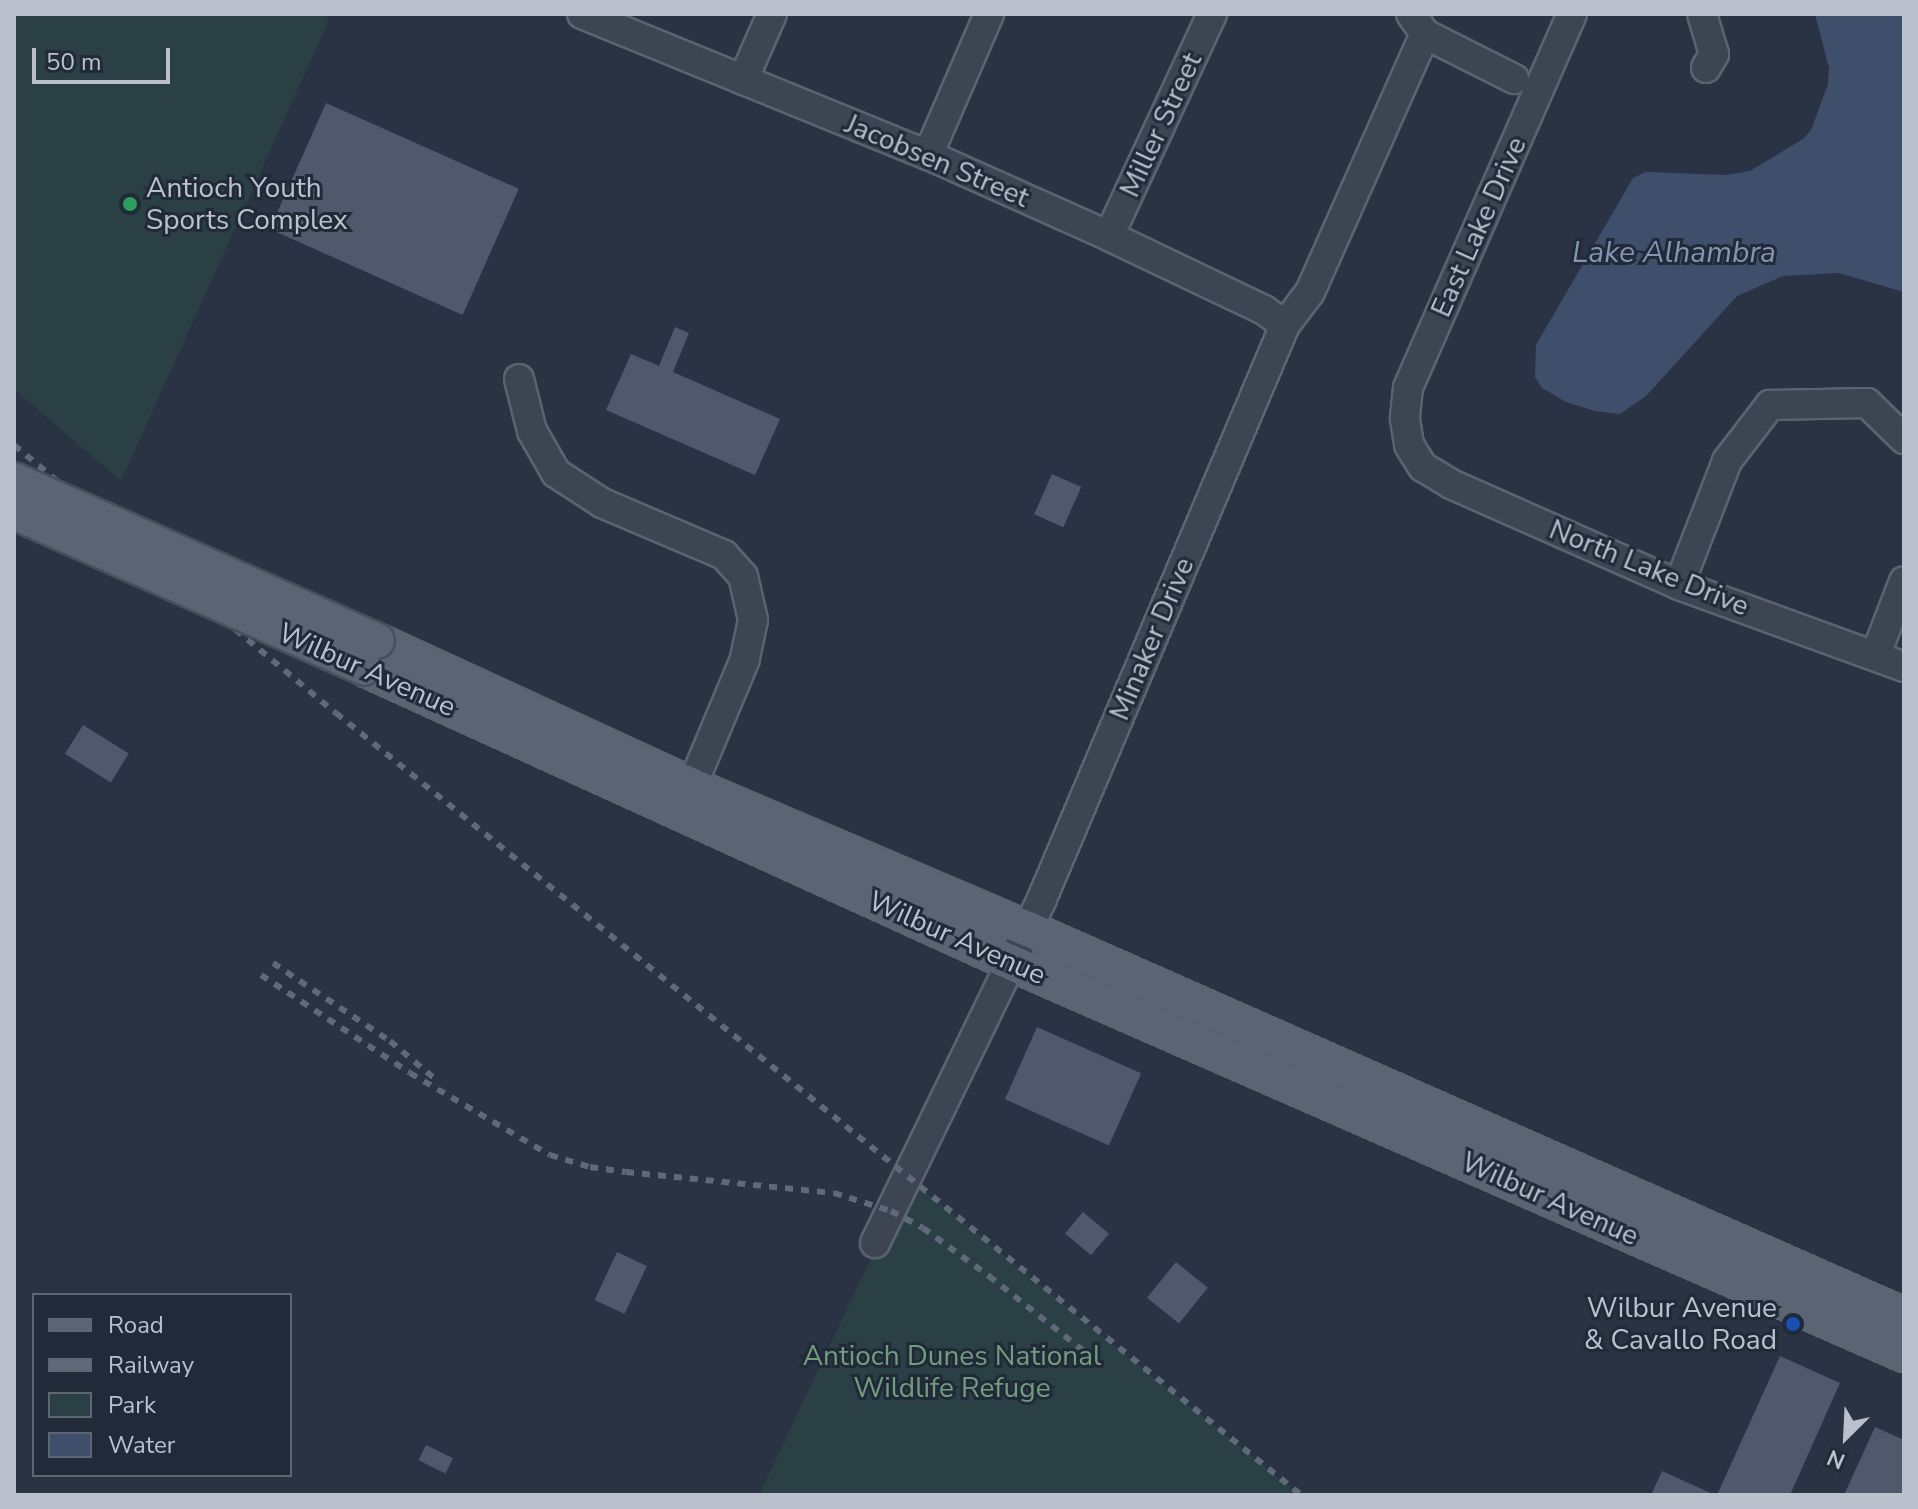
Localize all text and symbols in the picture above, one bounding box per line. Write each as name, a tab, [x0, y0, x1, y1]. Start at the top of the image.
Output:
scale bar	[36, 32, 174, 82]
text: 50 m	[46, 46, 102, 78]
street label: Miller Street	[1113, 47, 1209, 203]
street label: Jacobsen Street	[840, 107, 1034, 215]
street label: East Lake Drive	[1424, 132, 1534, 322]
place label: Antioch Youth Sports Complex	[146, 171, 348, 237]
marker: Antioch Youth Sports Complex	[121, 195, 139, 213]
water label: Lake Alhambra	[1572, 235, 1776, 271]
street label: North Lake Drive	[1544, 513, 1754, 623]
street label: Minaker Drive	[1103, 553, 1201, 725]
street label: Wilbur Avenue	[273, 616, 461, 724]
street label: Wilbur Avenue	[863, 884, 1051, 992]
street label: Wilbur Avenue	[1456, 1145, 1644, 1253]
place label: Wilbur Avenue & Cavallo Road	[1584, 1291, 1777, 1357]
legend	[32, 1293, 292, 1477]
text: Road	[108, 1309, 164, 1341]
marker: Wilbur Avenue & Cavallo Road	[1784, 1315, 1802, 1333]
park label: Antioch Dunes National Wildlife Refuge	[803, 1339, 1101, 1405]
text: Railway	[108, 1349, 194, 1381]
text: Park	[108, 1389, 156, 1421]
north arrow	[1806, 1397, 1886, 1477]
text: Water	[108, 1429, 175, 1461]
text: N	[1823, 1442, 1850, 1476]

